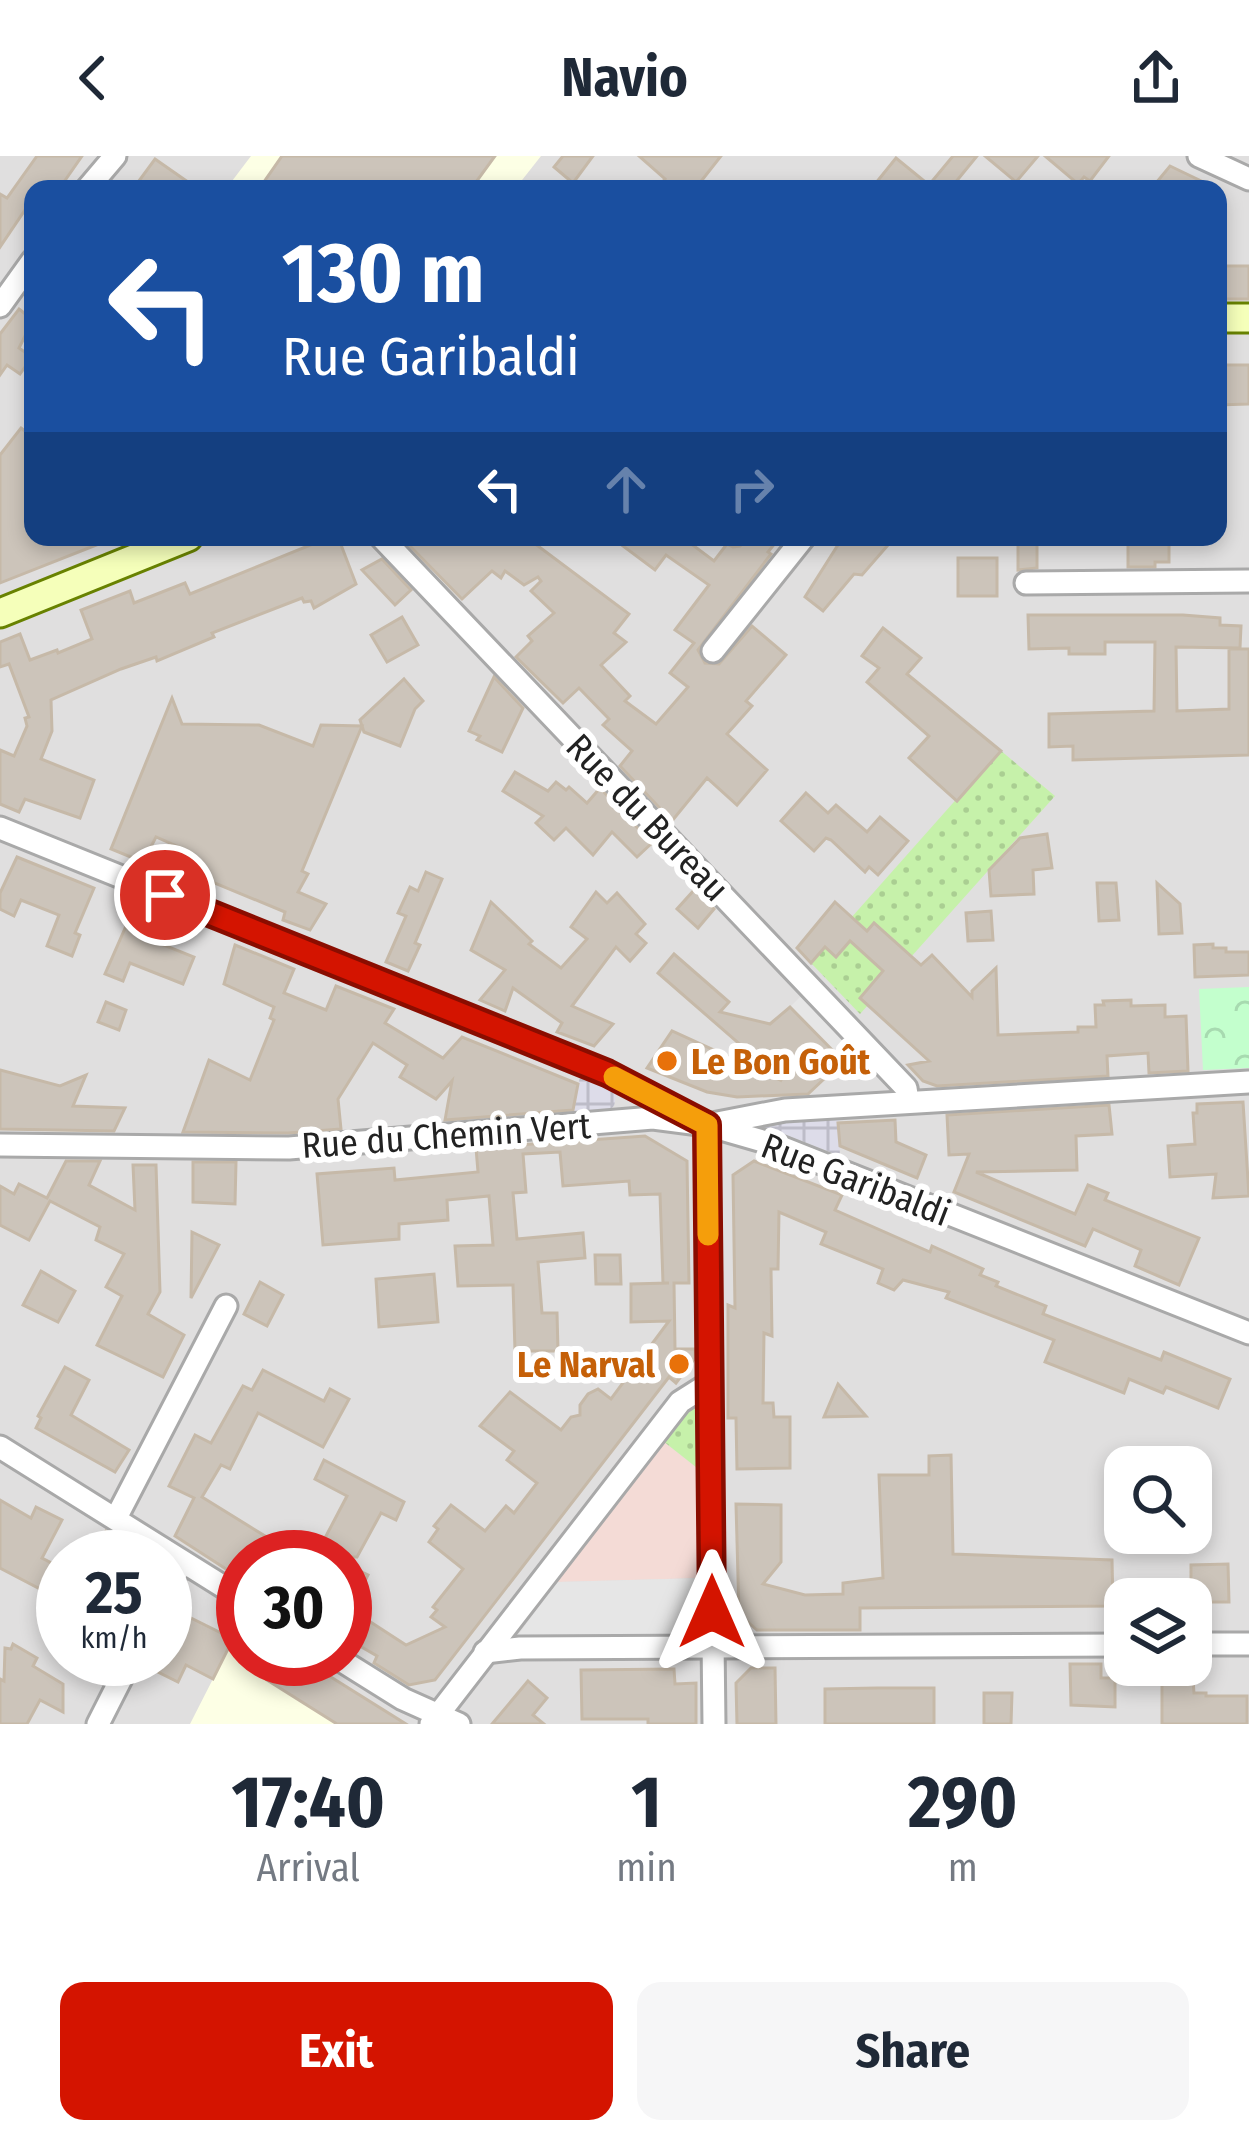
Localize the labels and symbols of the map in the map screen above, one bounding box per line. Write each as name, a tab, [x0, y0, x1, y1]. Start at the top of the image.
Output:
street label: Rue du Bureau	[557, 725, 738, 910]
pin	[114, 844, 216, 946]
place label: Le Bon Goût	[691, 1040, 872, 1084]
marker: Le Bon Goût	[654, 1048, 680, 1074]
street label: Rue du Chemin Vert	[300, 1104, 592, 1168]
street label: Rue Garibaldi	[755, 1124, 956, 1236]
place label: Le Narval	[517, 1343, 655, 1387]
marker: Le Narval	[666, 1351, 692, 1377]
speed limit sign: 30	[216, 1530, 372, 1686]
position arrow	[649, 1549, 775, 1675]

